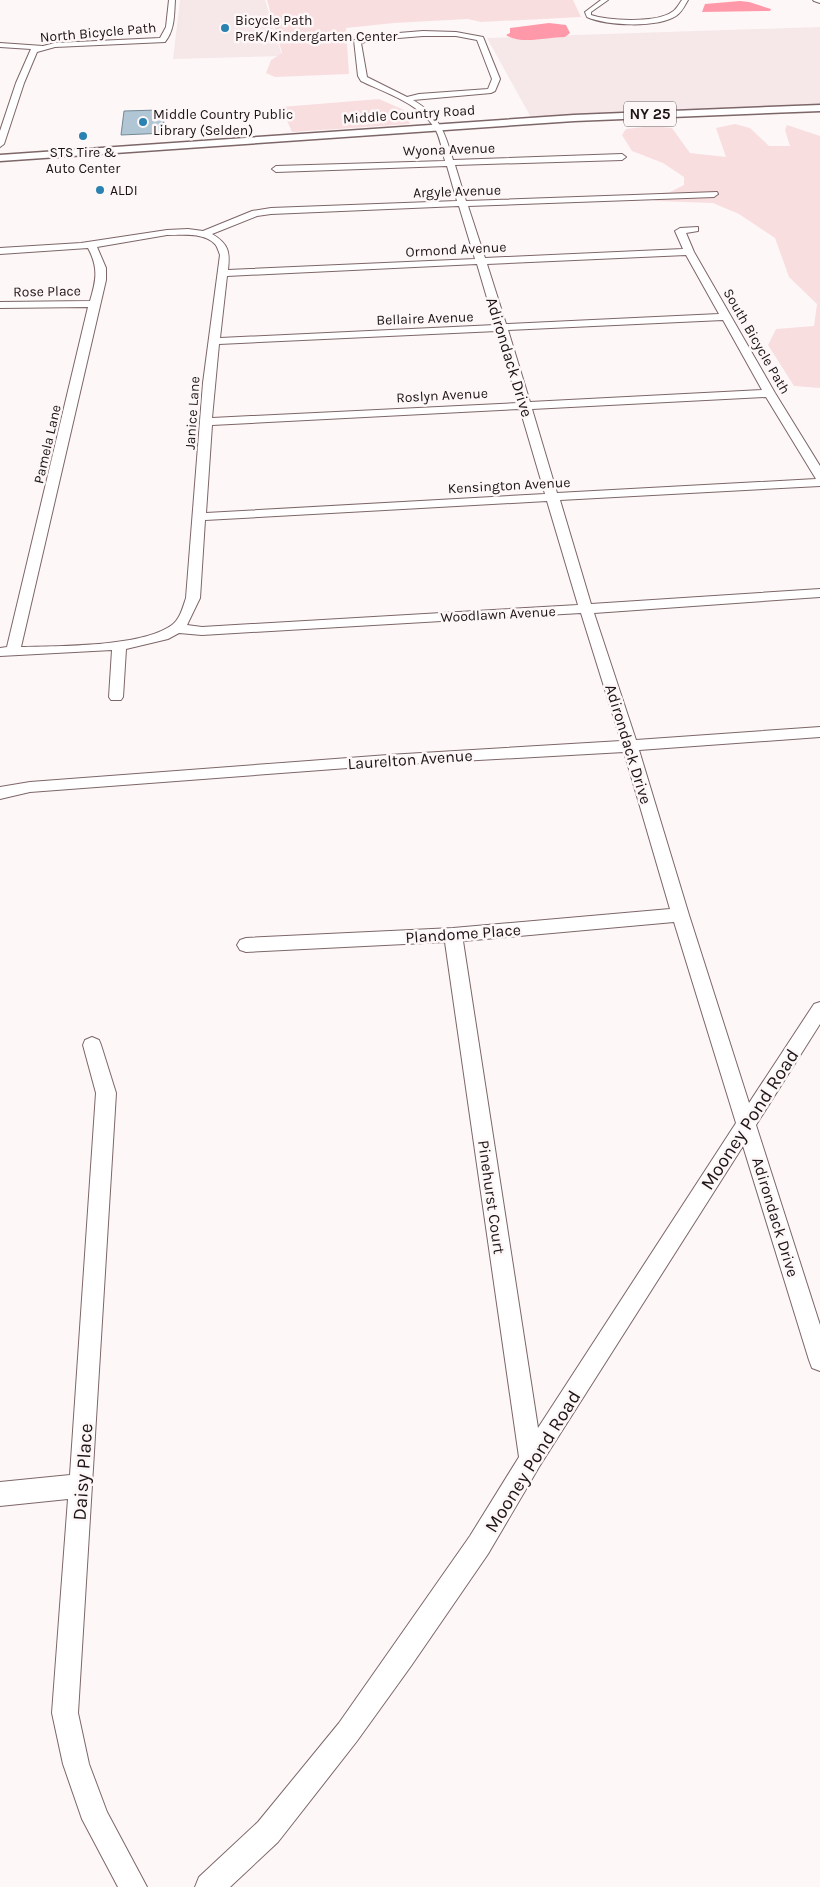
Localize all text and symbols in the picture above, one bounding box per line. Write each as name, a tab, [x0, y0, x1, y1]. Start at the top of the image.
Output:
place label: Bicycle Path PreK/Kindergarten Center	[235, 12, 399, 45]
street label: North Bicycle Path	[39, 19, 157, 46]
marker: Bicycle Path PreK/Kindergarten Center	[219, 22, 231, 34]
street label: Middle Country Road	[342, 101, 476, 128]
road number: NY 25	[624, 102, 676, 126]
place label: Middle Country Public Library (Selden)	[153, 106, 293, 139]
marker: Middle Country Public Library (Selden)	[137, 116, 149, 128]
marker: STS Tire & Auto Center	[77, 130, 89, 142]
street label: Wyona Avenue	[403, 139, 495, 160]
place label: STS Tire & Auto Center	[46, 144, 121, 177]
street label: Argyle Avenue	[413, 181, 501, 202]
place label: ALDI	[110, 182, 138, 199]
marker: ALDI	[94, 184, 106, 196]
street label: Ormond Avenue	[405, 238, 507, 261]
street label: Rose Place	[13, 282, 81, 301]
street label: South Bicycle Path	[719, 285, 794, 397]
street label: Adirondack Drive	[482, 295, 537, 419]
street label: Bellaire Avenue	[376, 308, 474, 329]
street label: Janice Lane	[181, 376, 204, 450]
street label: Roslyn Avenue	[396, 385, 488, 406]
street label: Pamela Lane	[30, 403, 65, 485]
street label: Kensington Avenue	[447, 474, 571, 497]
street label: Woodlawn Avenue	[440, 603, 556, 626]
street label: Adirondack Drive	[601, 682, 656, 806]
street label: Laurelton Avenue	[347, 746, 473, 773]
street label: Plandome Place	[405, 920, 521, 947]
street label: Mooney Pond Road	[696, 1045, 804, 1194]
street label: Pinehurst Court	[474, 1139, 509, 1255]
street label: Adirondack Drive	[748, 1155, 803, 1279]
street label: Mooney Pond Road	[480, 1386, 585, 1537]
street label: Daisy Place	[69, 1423, 97, 1521]

